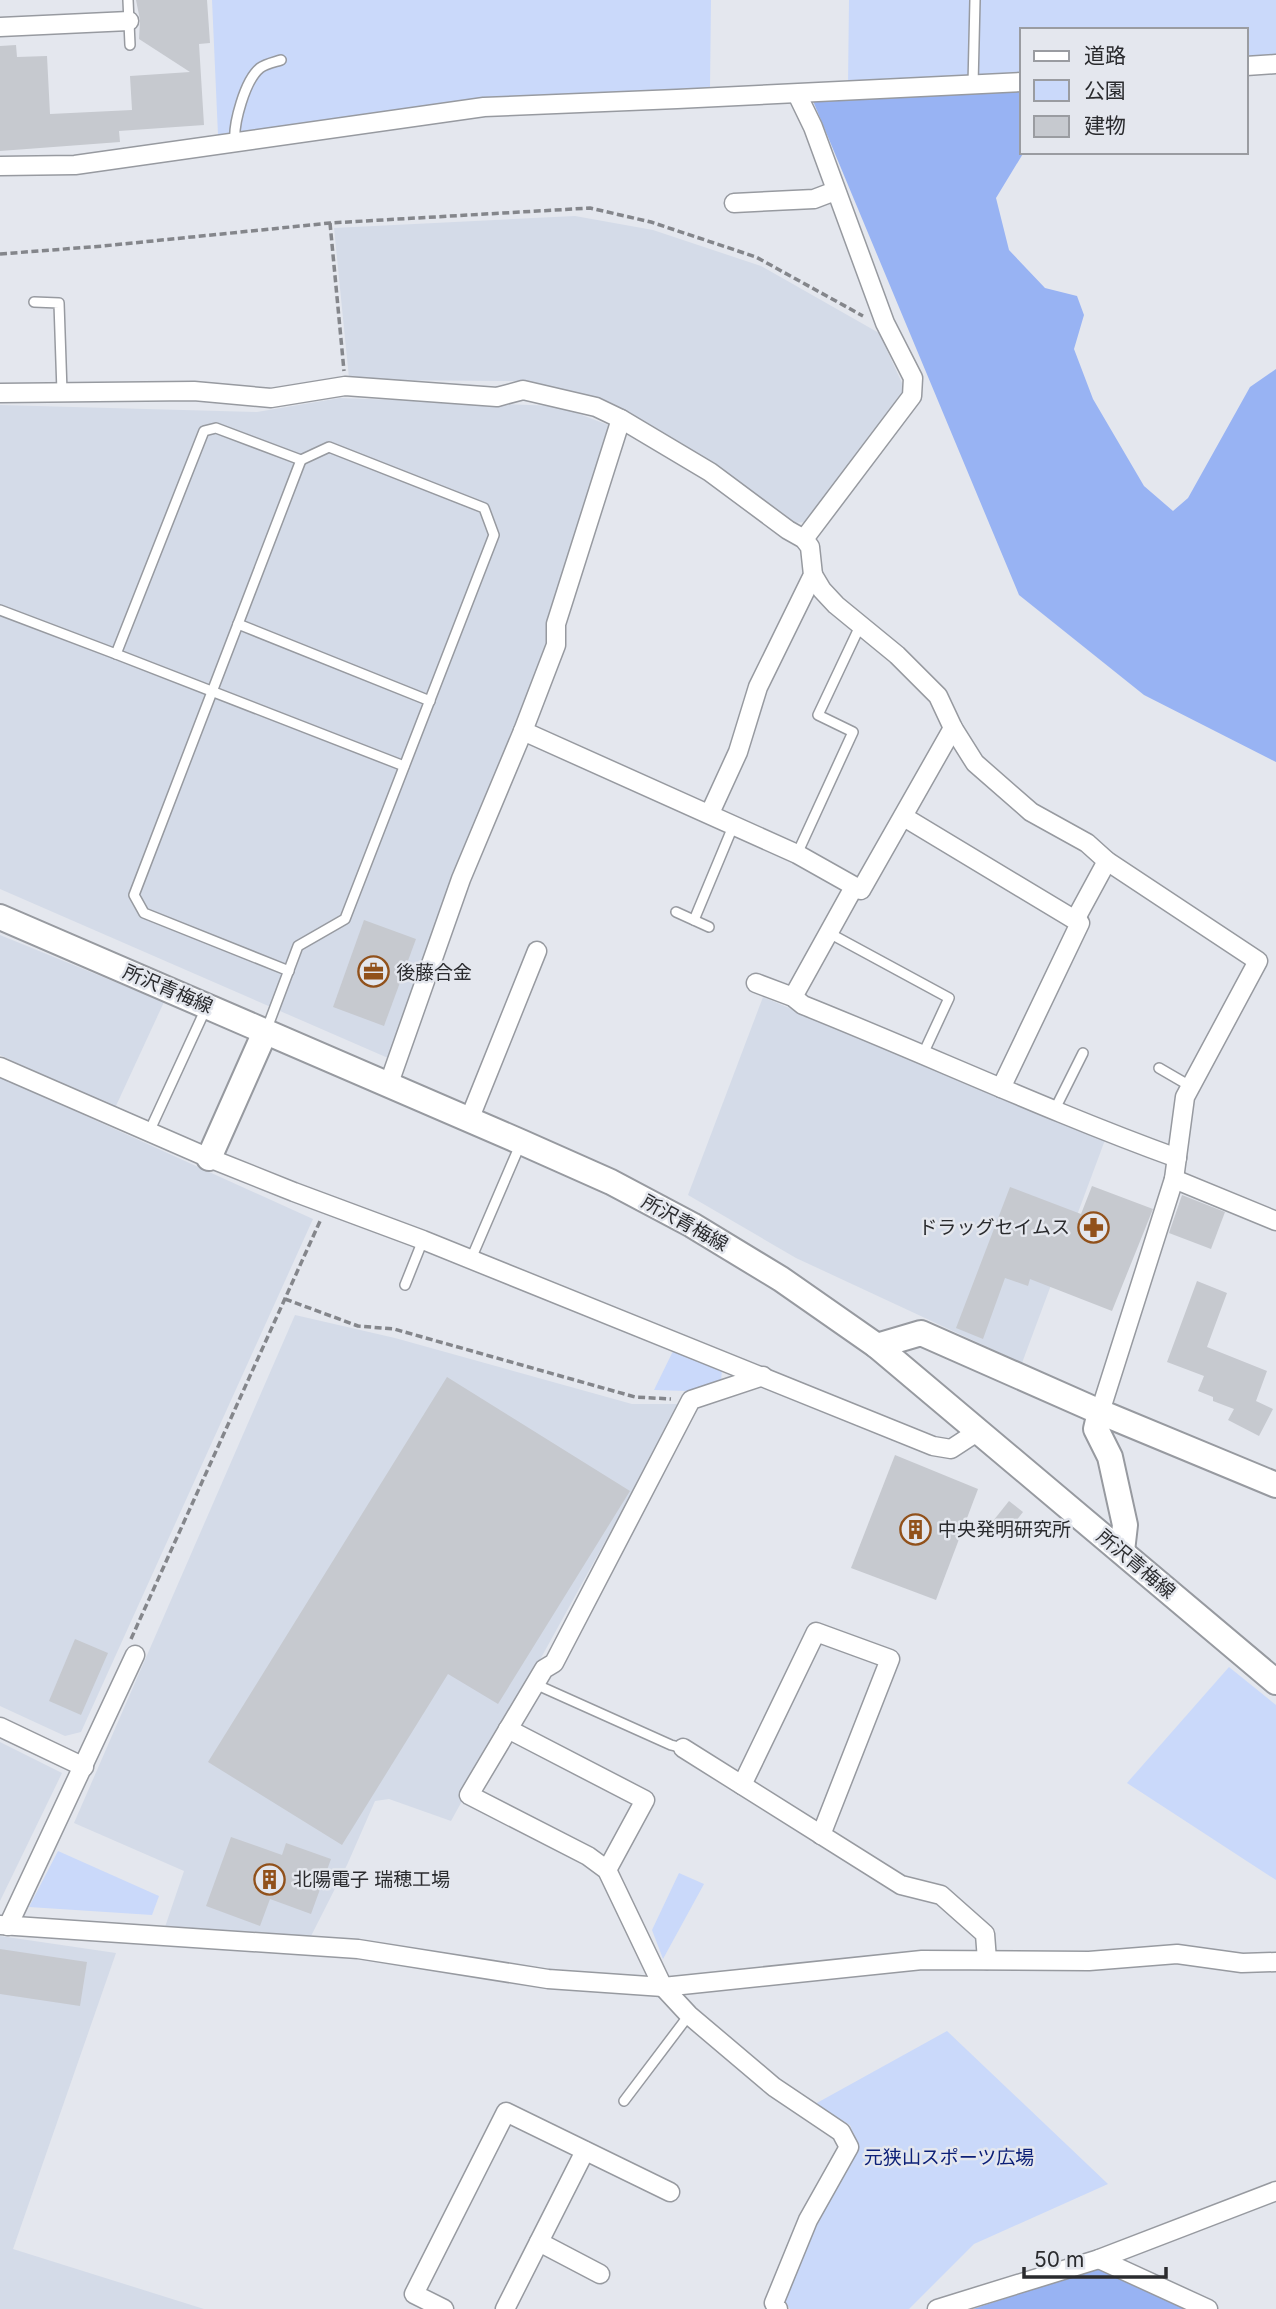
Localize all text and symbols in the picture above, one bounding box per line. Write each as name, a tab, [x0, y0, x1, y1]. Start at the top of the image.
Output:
legend	[1020, 28, 1248, 154]
text: 道路	[1084, 43, 1126, 68]
text: 公園	[1084, 78, 1126, 103]
text: 建物	[1084, 113, 1126, 138]
office icon: 後藤合金	[356, 955, 390, 989]
street label: 所沢青梅線	[120, 960, 216, 1018]
place label: 後藤合金	[396, 961, 472, 984]
street label: 所沢青梅線	[638, 1190, 732, 1256]
pharmacy icon: ドラッグセイムス	[1076, 1210, 1110, 1244]
place label: ドラッグセイムス	[918, 1216, 1070, 1239]
building icon: 中央発明研究所	[898, 1512, 932, 1546]
place label: 中央発明研究所	[938, 1518, 1071, 1541]
street label: 所沢青梅線	[1092, 1525, 1180, 1603]
building icon: 北陽電子 瑞穂工場	[253, 1862, 287, 1896]
place label: 北陽電子 瑞穂工場	[293, 1868, 450, 1891]
park label: 元狭山スポーツ広場	[864, 2146, 1034, 2169]
scale bar	[1024, 2236, 1166, 2280]
text: 50 m	[1034, 2247, 1084, 2272]

